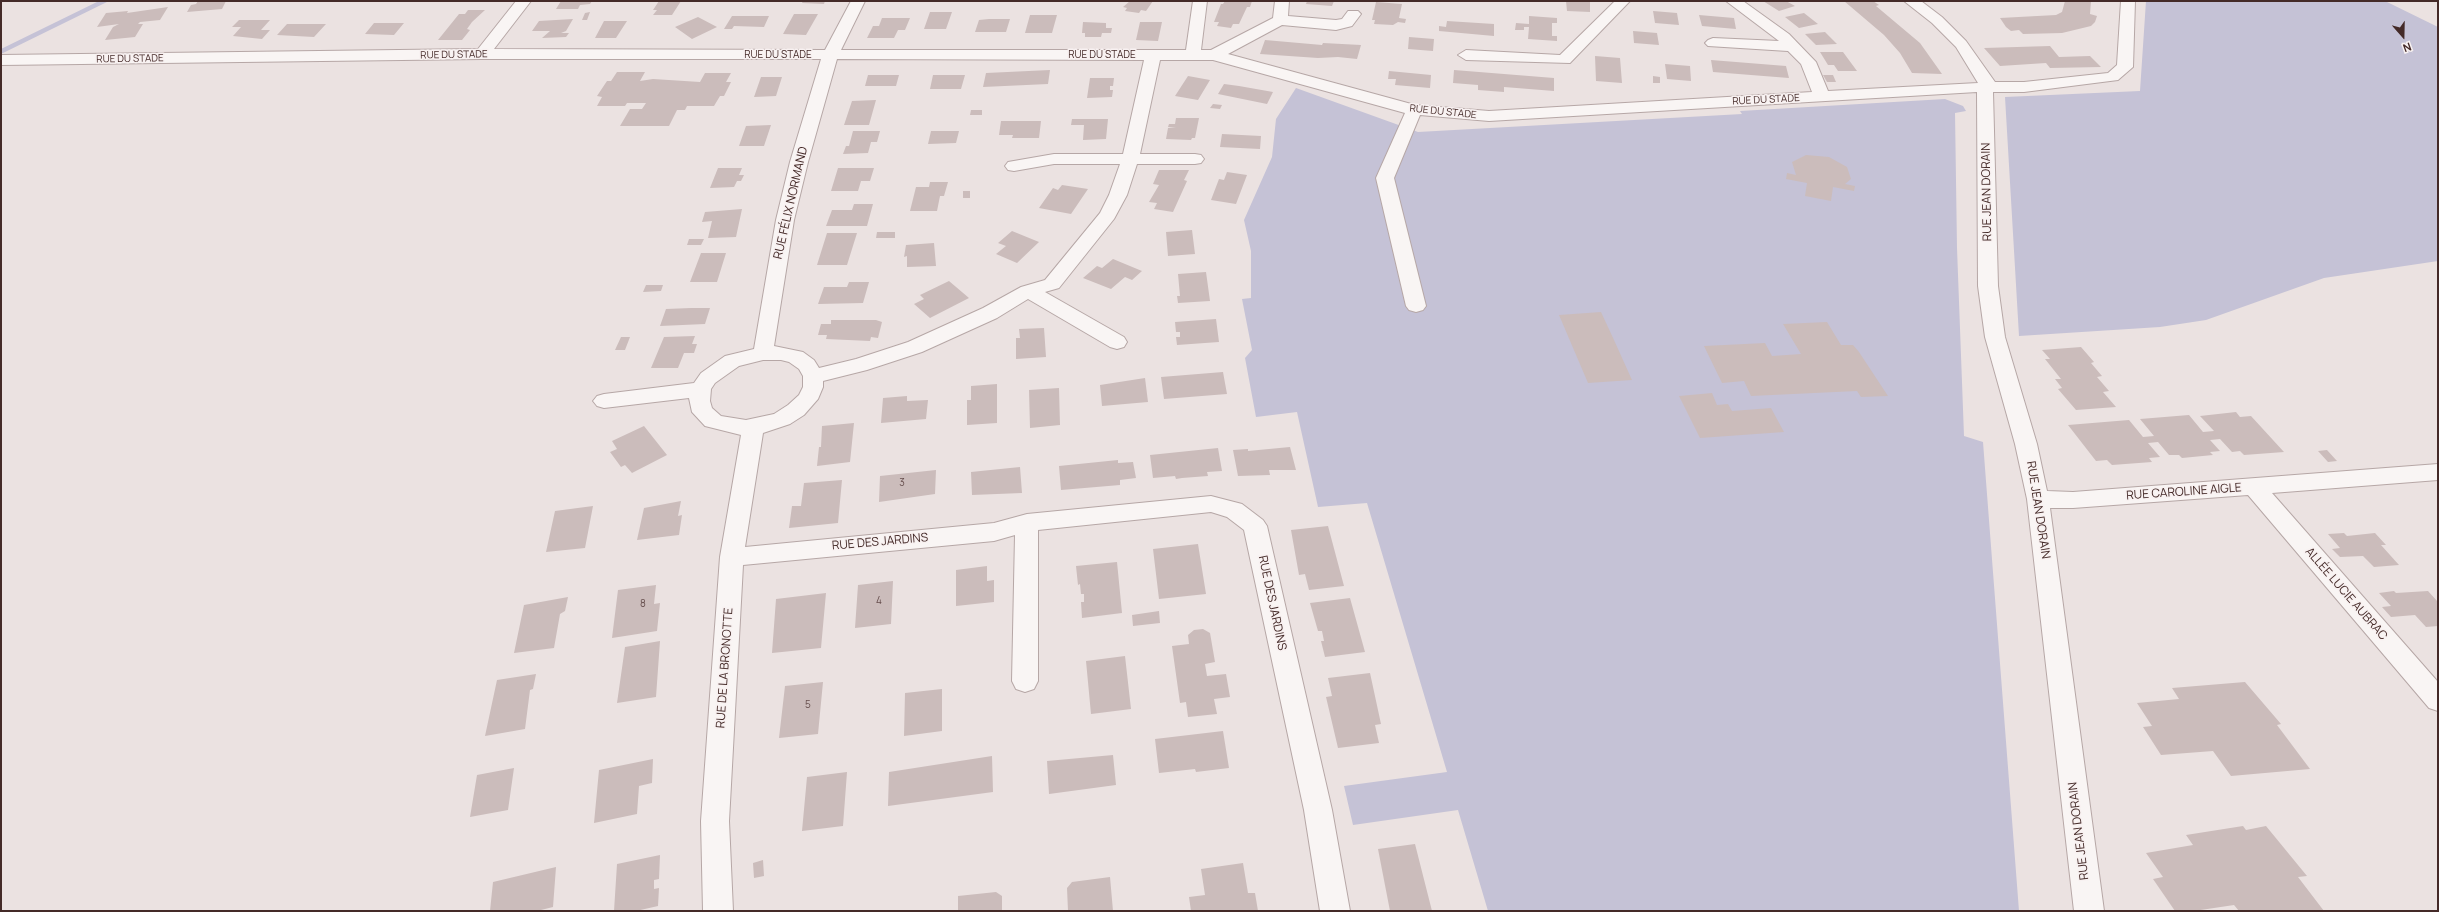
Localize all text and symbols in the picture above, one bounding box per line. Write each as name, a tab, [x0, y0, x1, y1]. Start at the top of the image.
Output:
north arrow	[2383, 16, 2423, 56]
text: N	[2401, 39, 2414, 56]
street label: RUE DU STADE	[420, 48, 488, 62]
street label: RUE DU STADE	[744, 49, 812, 61]
street label: RUE DU STADE	[1068, 49, 1136, 61]
street label: RUE DU STADE	[96, 52, 164, 66]
street label: RUE DU STADE	[1732, 92, 1800, 108]
street label: RUE DU STADE	[1409, 103, 1477, 121]
street label: RUE JEAN DORAIN	[1979, 142, 1995, 242]
street label: RUE FÉLIX NORMAND	[771, 145, 811, 261]
street label: RUE JEAN DORAIN	[2023, 460, 2053, 560]
house number: 3	[899, 477, 905, 489]
street label: RUE CAROLINE AIGLE	[2126, 481, 2242, 503]
street label: RUE DES JARDINS	[831, 531, 929, 553]
street label: ALLÉE LUCIE AUBRAC	[2302, 545, 2390, 643]
street label: RUE DES JARDINS	[1255, 554, 1289, 652]
house number: 4	[876, 595, 882, 607]
house number: 8	[640, 598, 646, 610]
street label: RUE DE LA BRONOTTE	[714, 607, 736, 729]
house number: 5	[805, 699, 811, 711]
street label: RUE JEAN DORAIN	[2066, 781, 2092, 881]

